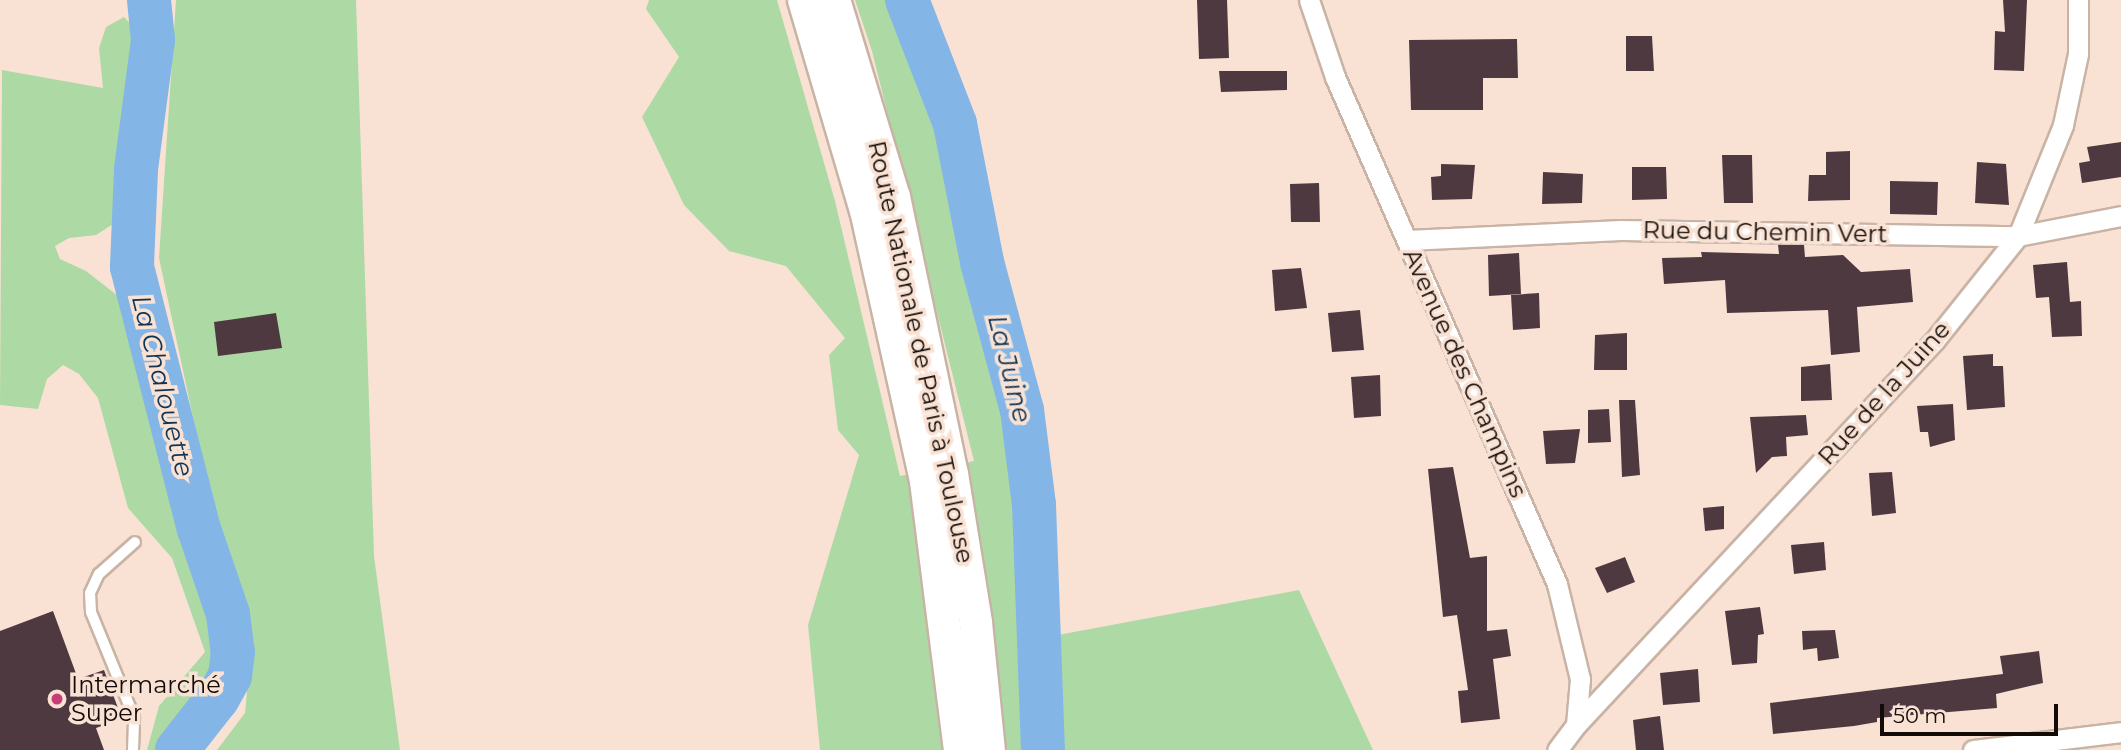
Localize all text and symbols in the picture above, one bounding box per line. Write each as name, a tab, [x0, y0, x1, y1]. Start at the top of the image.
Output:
street label: Route Nationale de Paris à Toulouse	[862, 138, 980, 566]
street label: Rue du Chemin Vert	[1642, 215, 1888, 249]
street label: Avenue des Champins	[1397, 244, 1533, 502]
water label: La Chalouette	[124, 292, 200, 480]
water label: La Juine	[981, 312, 1037, 426]
street label: Rue de la Juine	[1812, 315, 1956, 471]
place label: Intermarché Super	[71, 671, 221, 727]
scale bar	[1883, 690, 2062, 734]
marker: Intermarché Super	[49, 691, 65, 707]
text: 50 m	[1893, 703, 1947, 728]

